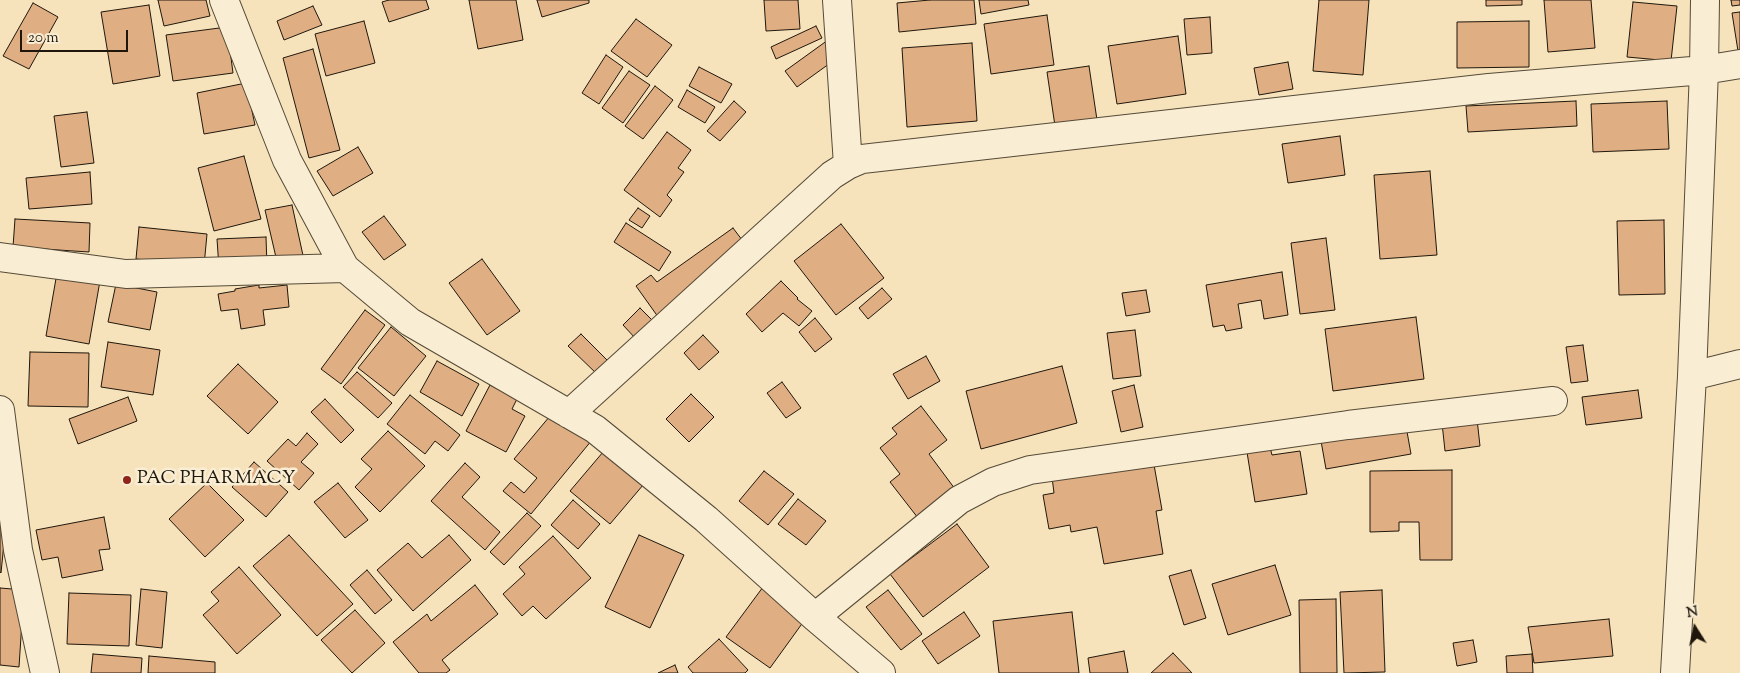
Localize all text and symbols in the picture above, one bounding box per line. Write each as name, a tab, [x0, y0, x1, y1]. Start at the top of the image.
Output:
scale bar	[22, 20, 130, 52]
text: 20 m	[28, 28, 59, 49]
place label: PAC PHARMACY	[137, 469, 295, 491]
marker: PAC PHARMACY	[121, 474, 133, 486]
text: N	[1685, 602, 1700, 624]
north arrow	[1670, 603, 1720, 653]

